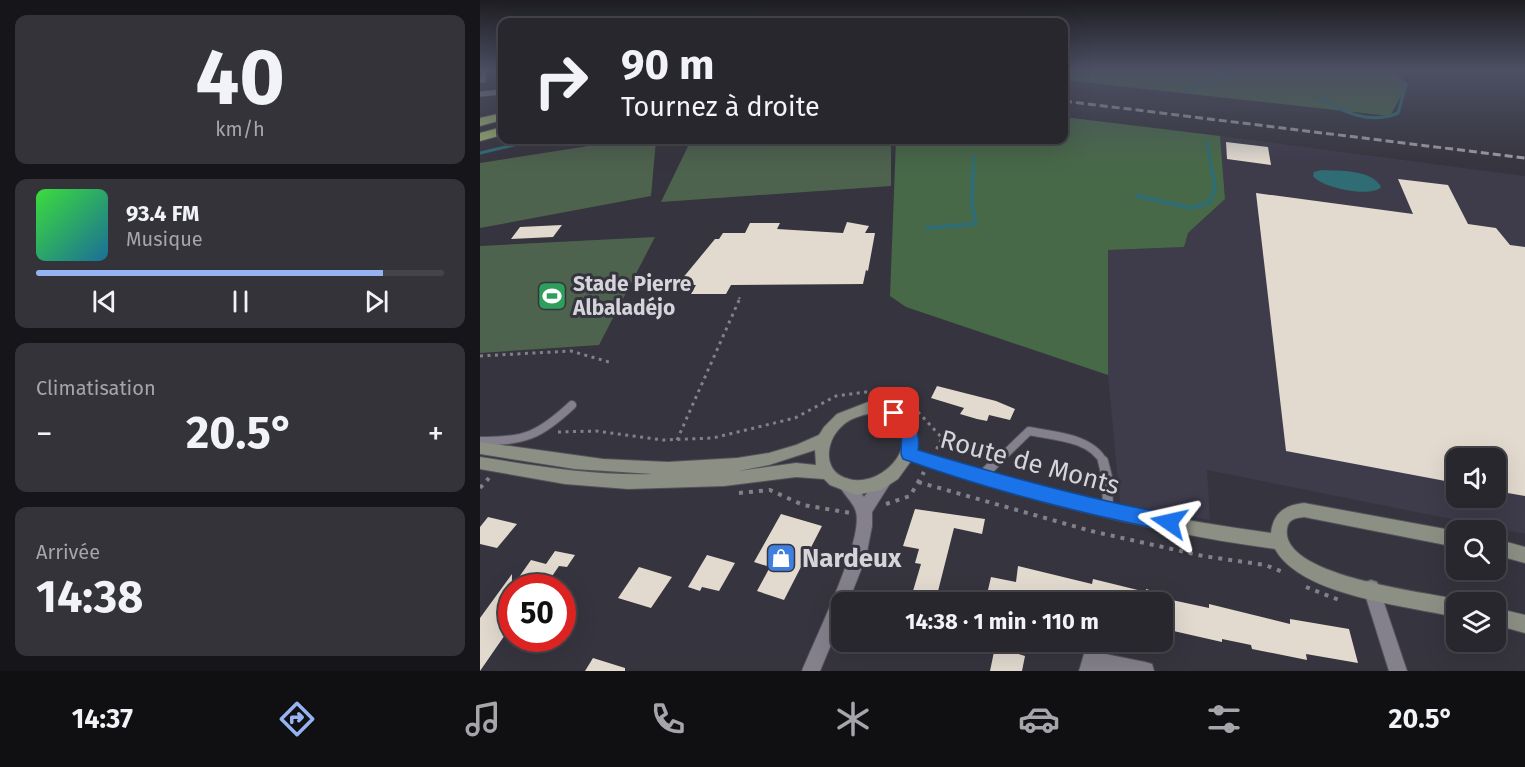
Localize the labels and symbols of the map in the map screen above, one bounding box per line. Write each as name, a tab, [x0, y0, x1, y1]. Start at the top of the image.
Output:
place label: Stade Pierre Albaladéjo	[572, 271, 692, 321]
sports icon: Stade Pierre Albaladéjo	[536, 280, 568, 312]
pin	[868, 387, 919, 438]
street label: Route de Monts	[937, 424, 1123, 501]
position arrow	[1137, 490, 1201, 554]
shop icon: Nardeux	[765, 542, 797, 574]
place label: Nardeux	[802, 543, 902, 574]
speed limit sign: 50	[498, 574, 576, 652]

